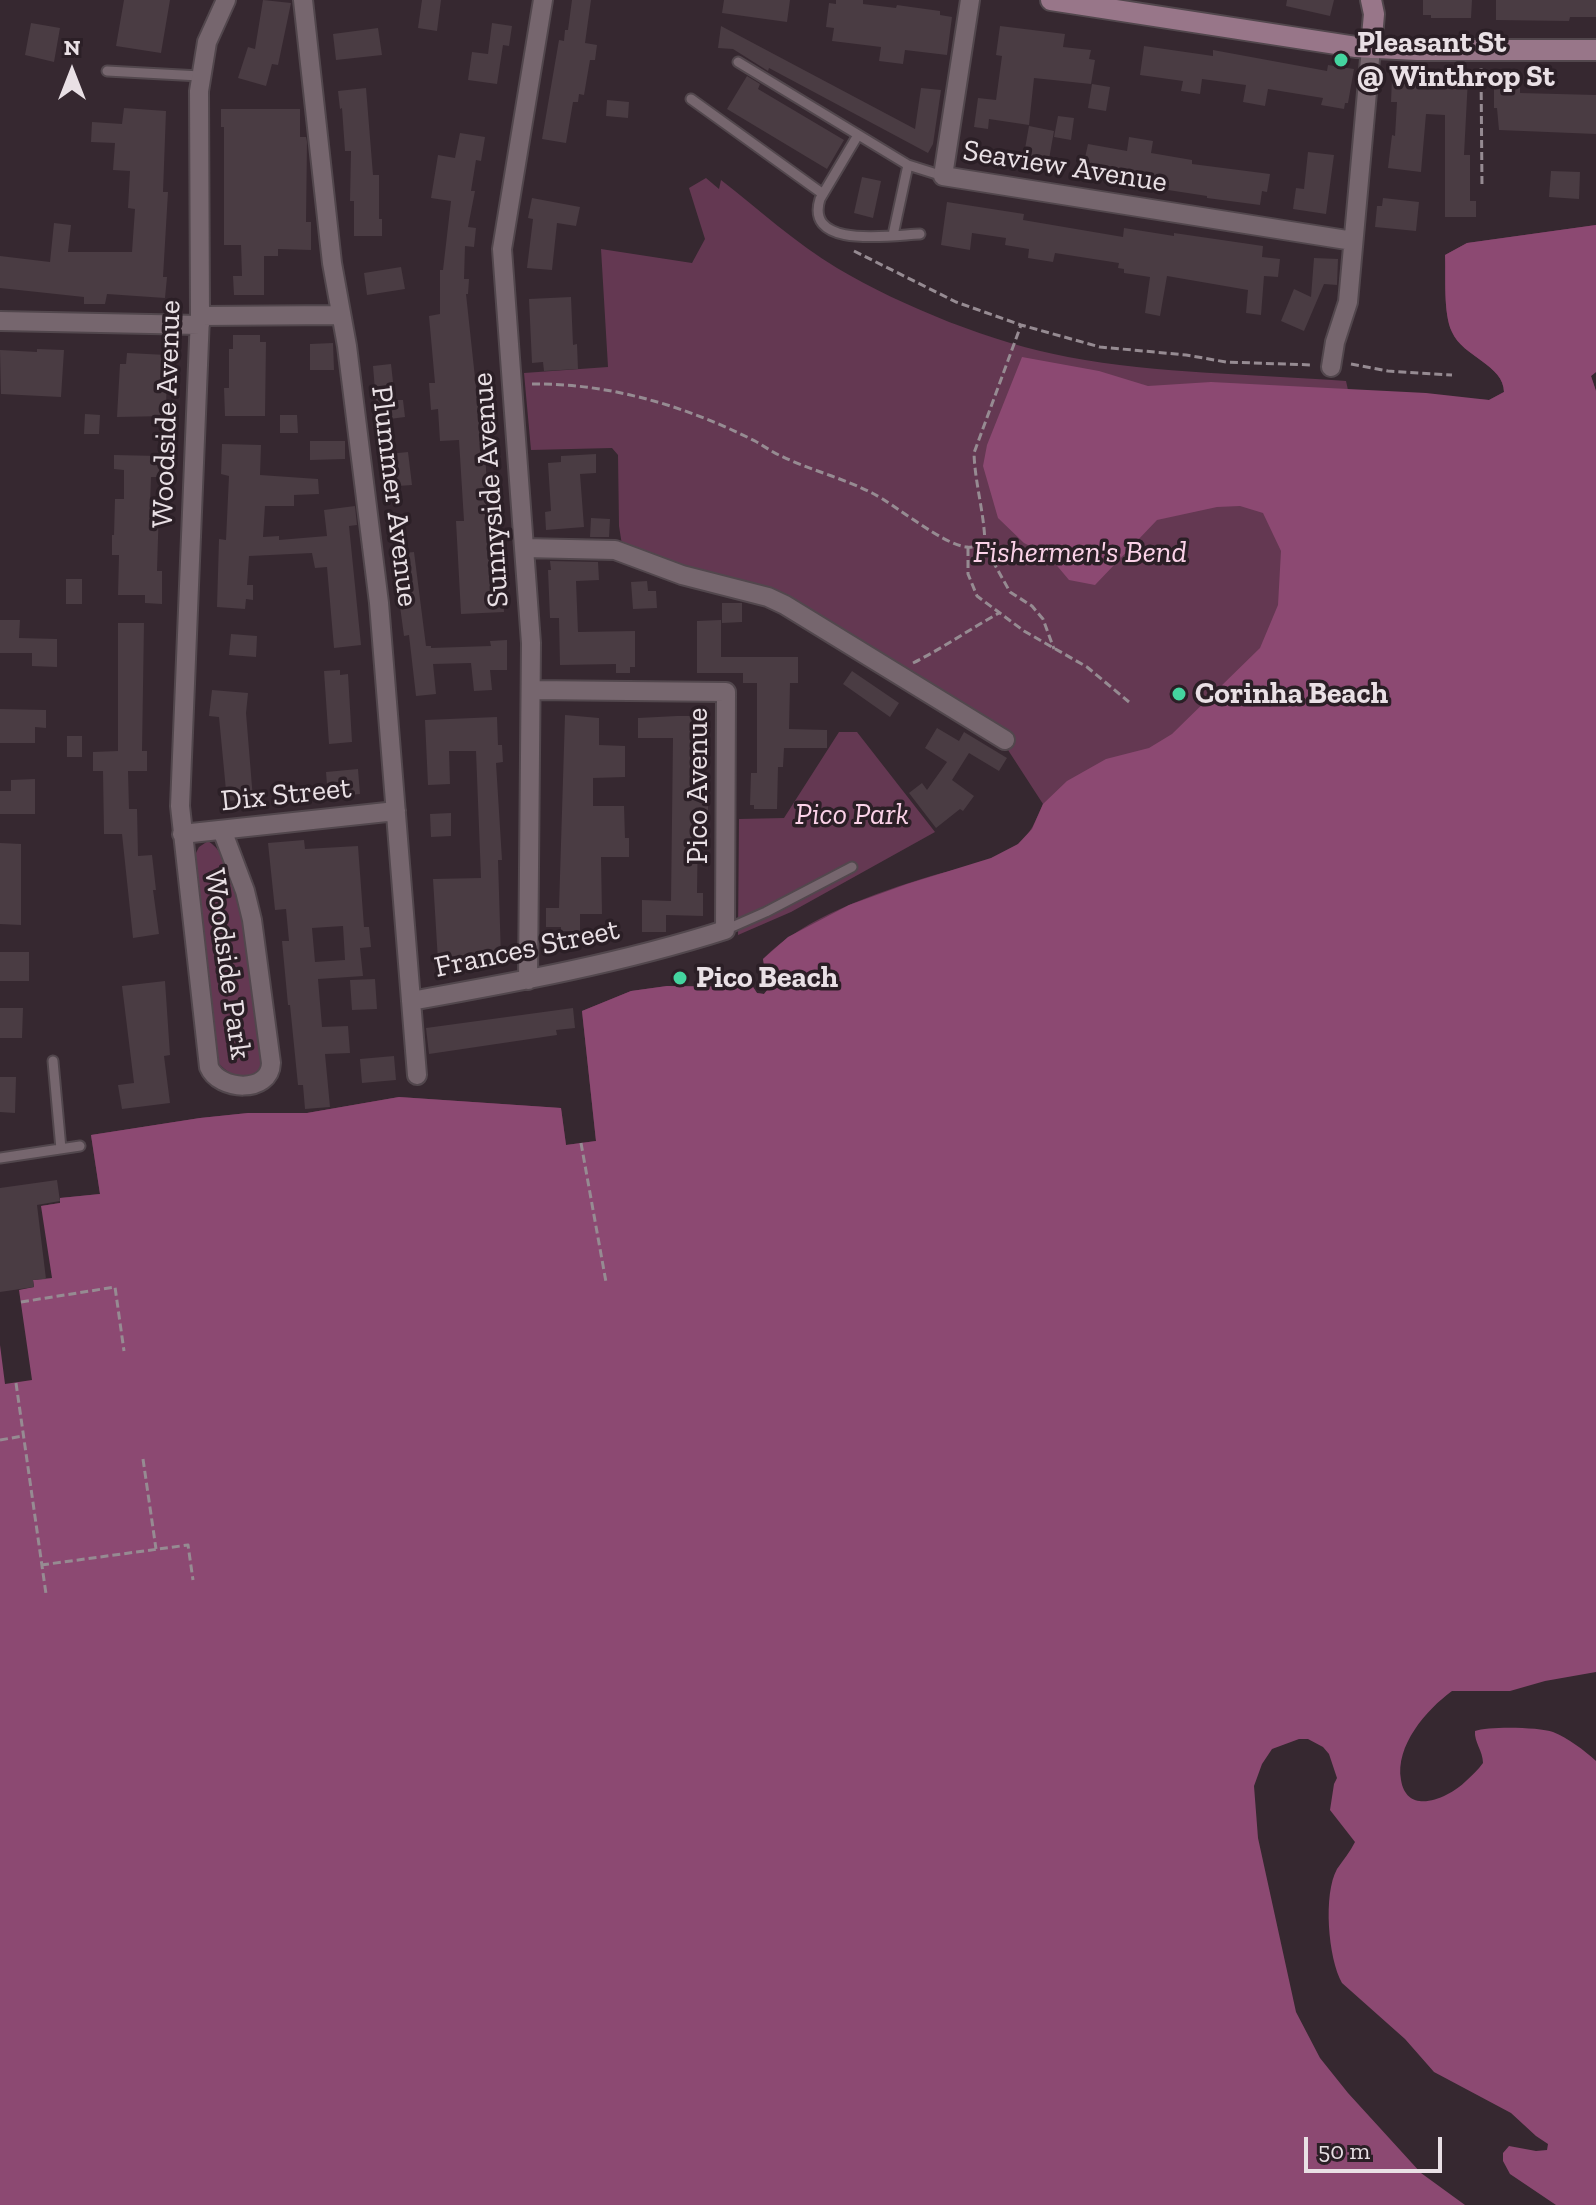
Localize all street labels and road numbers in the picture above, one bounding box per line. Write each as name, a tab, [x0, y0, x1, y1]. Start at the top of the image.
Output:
street label: Seaview Avenue	[960, 133, 1170, 201]
street label: Woodside Avenue	[145, 300, 189, 528]
street label: Sunnyside Avenue	[465, 371, 517, 609]
street label: Plummer Avenue	[363, 383, 425, 609]
street label: Pico Avenue	[680, 708, 716, 864]
street label: Dix Street	[219, 770, 353, 820]
street label: Woodside Park	[196, 866, 258, 1062]
street label: Frances Street	[431, 912, 623, 986]

